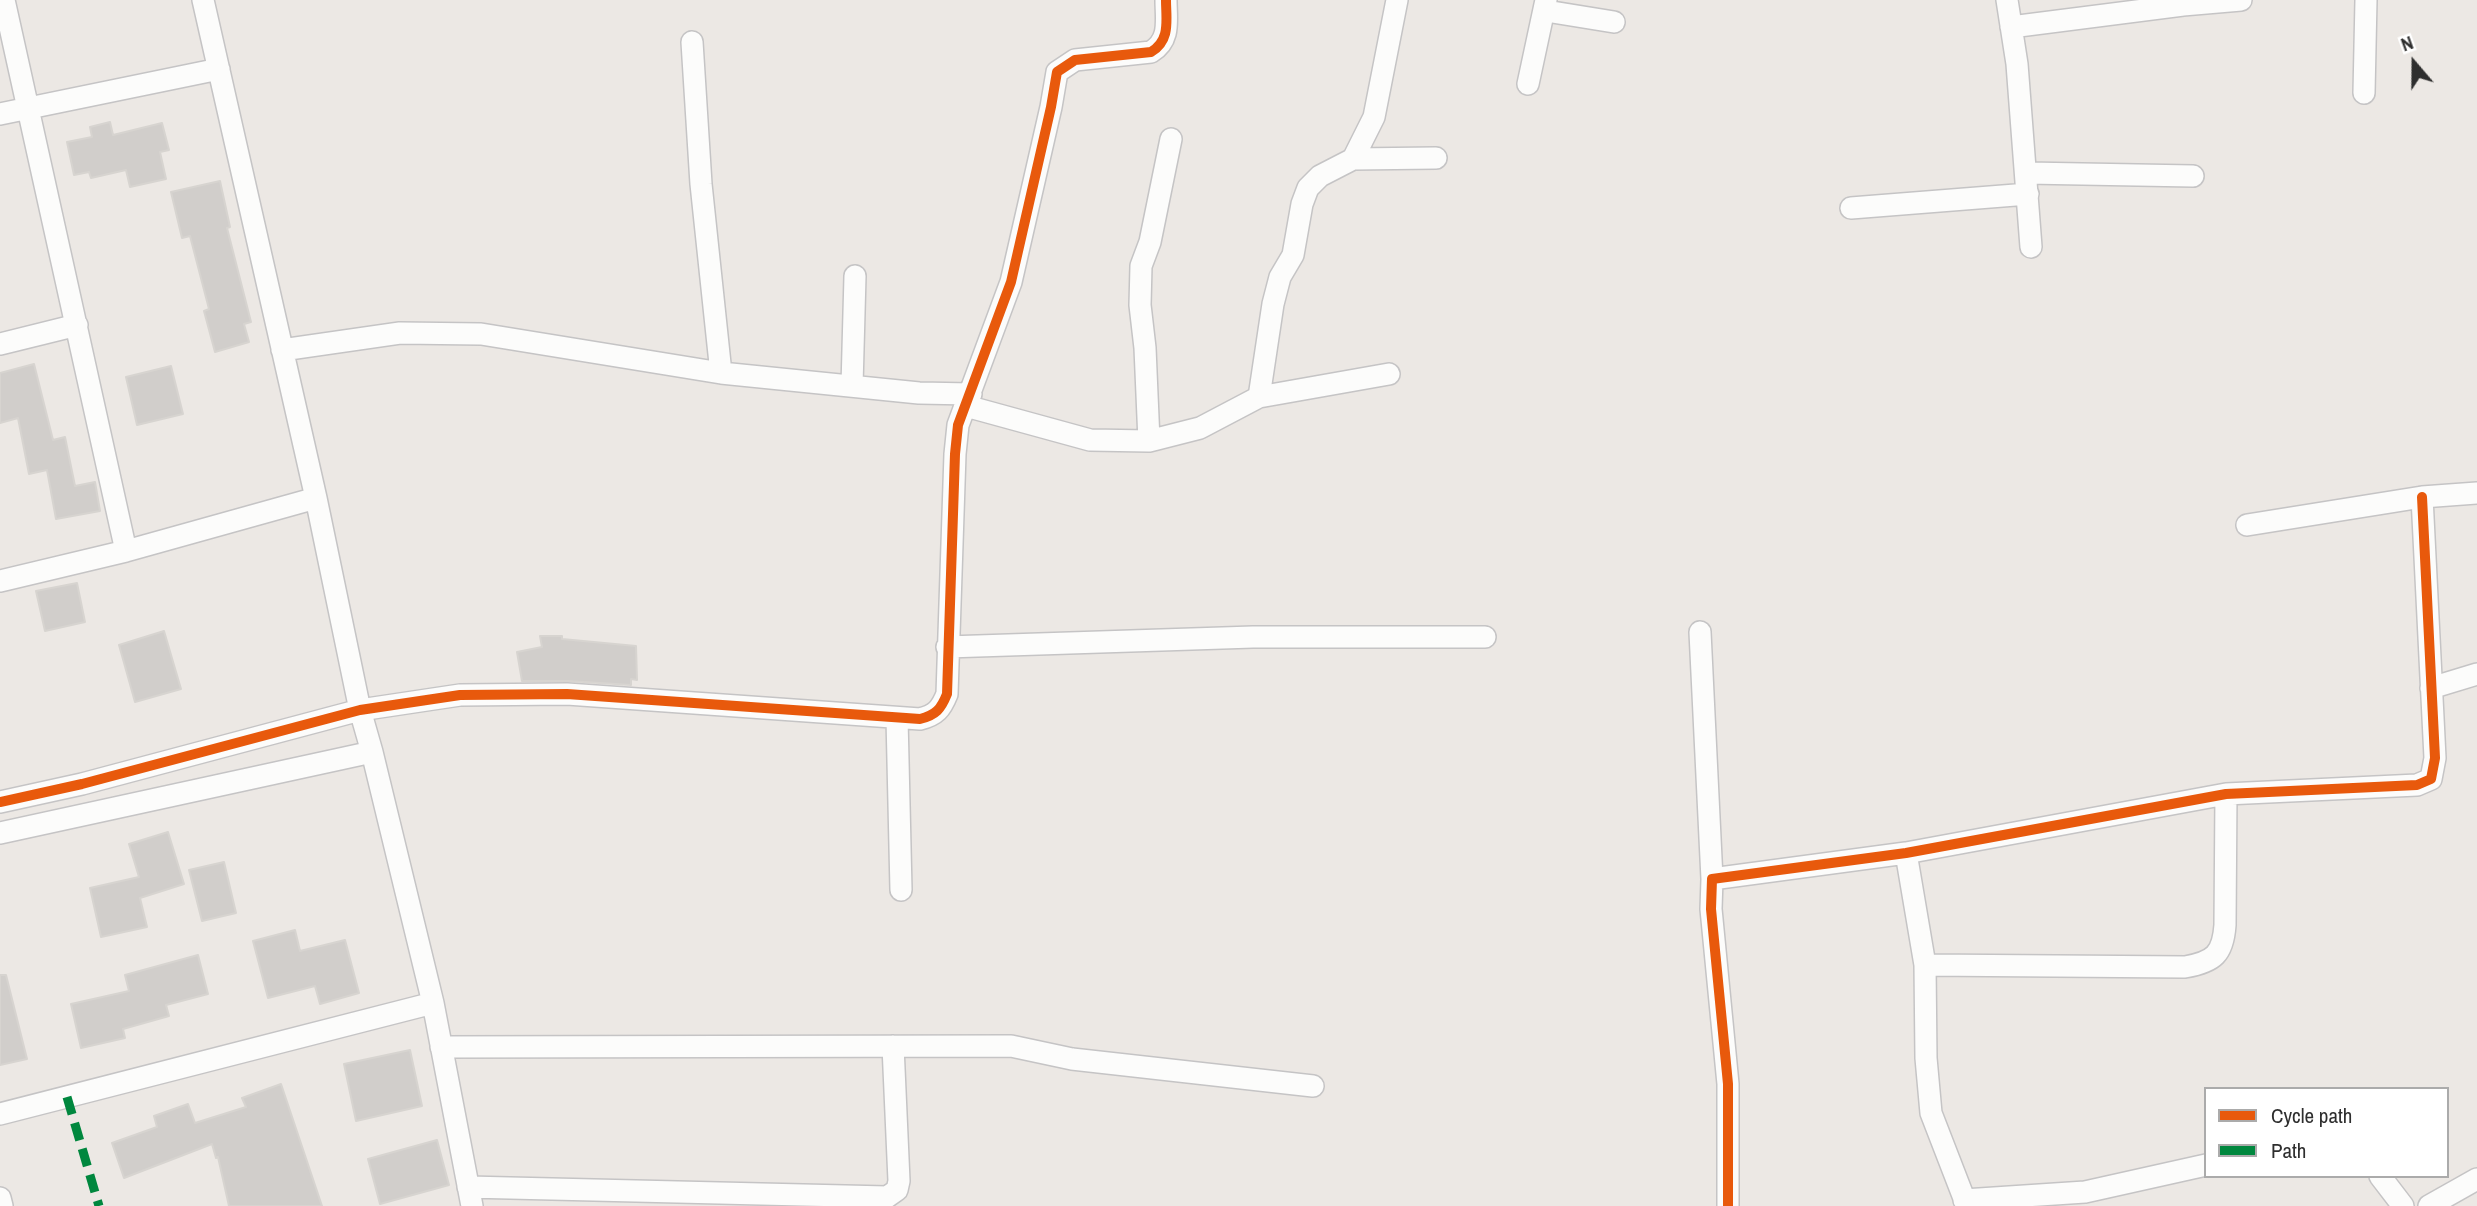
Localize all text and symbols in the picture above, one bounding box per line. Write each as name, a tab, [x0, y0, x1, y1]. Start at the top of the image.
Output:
north arrow	[2379, 28, 2449, 98]
text: N	[2397, 29, 2417, 57]
legend	[2204, 1087, 2449, 1178]
text: Cycle path	[2271, 1101, 2352, 1130]
text: Path	[2271, 1136, 2306, 1165]

